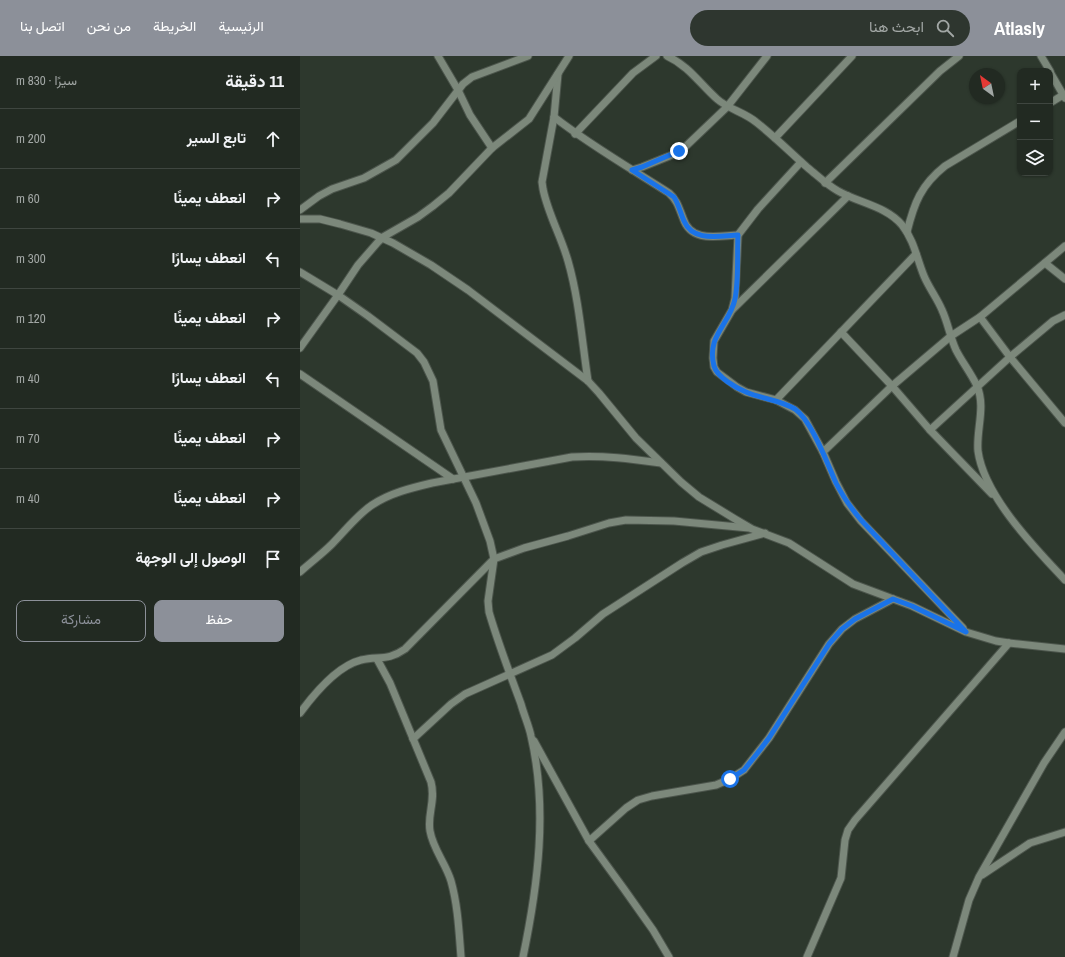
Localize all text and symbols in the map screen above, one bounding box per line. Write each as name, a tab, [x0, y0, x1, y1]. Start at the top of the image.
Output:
search box	[690, 10, 970, 46]
text: Atlasly	[994, 15, 1045, 41]
text: ابحث هنا	[869, 16, 924, 37]
text: اتصل بنا	[20, 17, 65, 35]
text: من نحن	[87, 17, 131, 35]
text: الخريطة	[153, 17, 196, 35]
text: الرئيسية	[218, 17, 264, 35]
icon: search	[934, 17, 956, 39]
north arrow	[969, 68, 1005, 104]
map controls	[1017, 68, 1053, 176]
button: +	[1017, 68, 1053, 104]
text: 11 دقيقة	[225, 69, 284, 92]
text: سيرًا · 830 m	[16, 72, 77, 89]
button: −	[1017, 104, 1053, 140]
text: تابع السير	[187, 127, 246, 148]
icon: ahead	[262, 128, 284, 150]
text: 200 m	[16, 130, 46, 147]
button: layers	[1017, 140, 1053, 176]
route end	[670, 142, 688, 160]
text: انعطف يمينًا	[173, 187, 246, 208]
icon: right	[262, 188, 284, 210]
text: 60 m	[16, 190, 40, 207]
text: انعطف يسارًا	[172, 247, 246, 268]
icon: left	[262, 248, 284, 270]
text: 300 m	[16, 250, 46, 267]
text: انعطف يمينًا	[173, 307, 246, 328]
icon: right	[262, 308, 284, 330]
text: 120 m	[16, 310, 46, 327]
text: انعطف يسارًا	[172, 367, 246, 388]
icon: left	[262, 368, 284, 390]
text: 40 m	[16, 370, 40, 387]
text: انعطف يمينًا	[173, 427, 246, 448]
icon: right	[262, 428, 284, 450]
text: 70 m	[16, 430, 40, 447]
text: انعطف يمينًا	[173, 487, 246, 508]
icon: right	[262, 488, 284, 510]
text: 40 m	[16, 490, 40, 507]
text: الوصول إلى الوجهة	[135, 547, 246, 568]
icon: arrive	[262, 548, 284, 570]
button: مشاركة	[16, 600, 146, 642]
button: حفظ	[154, 600, 284, 642]
route start	[721, 770, 739, 788]

